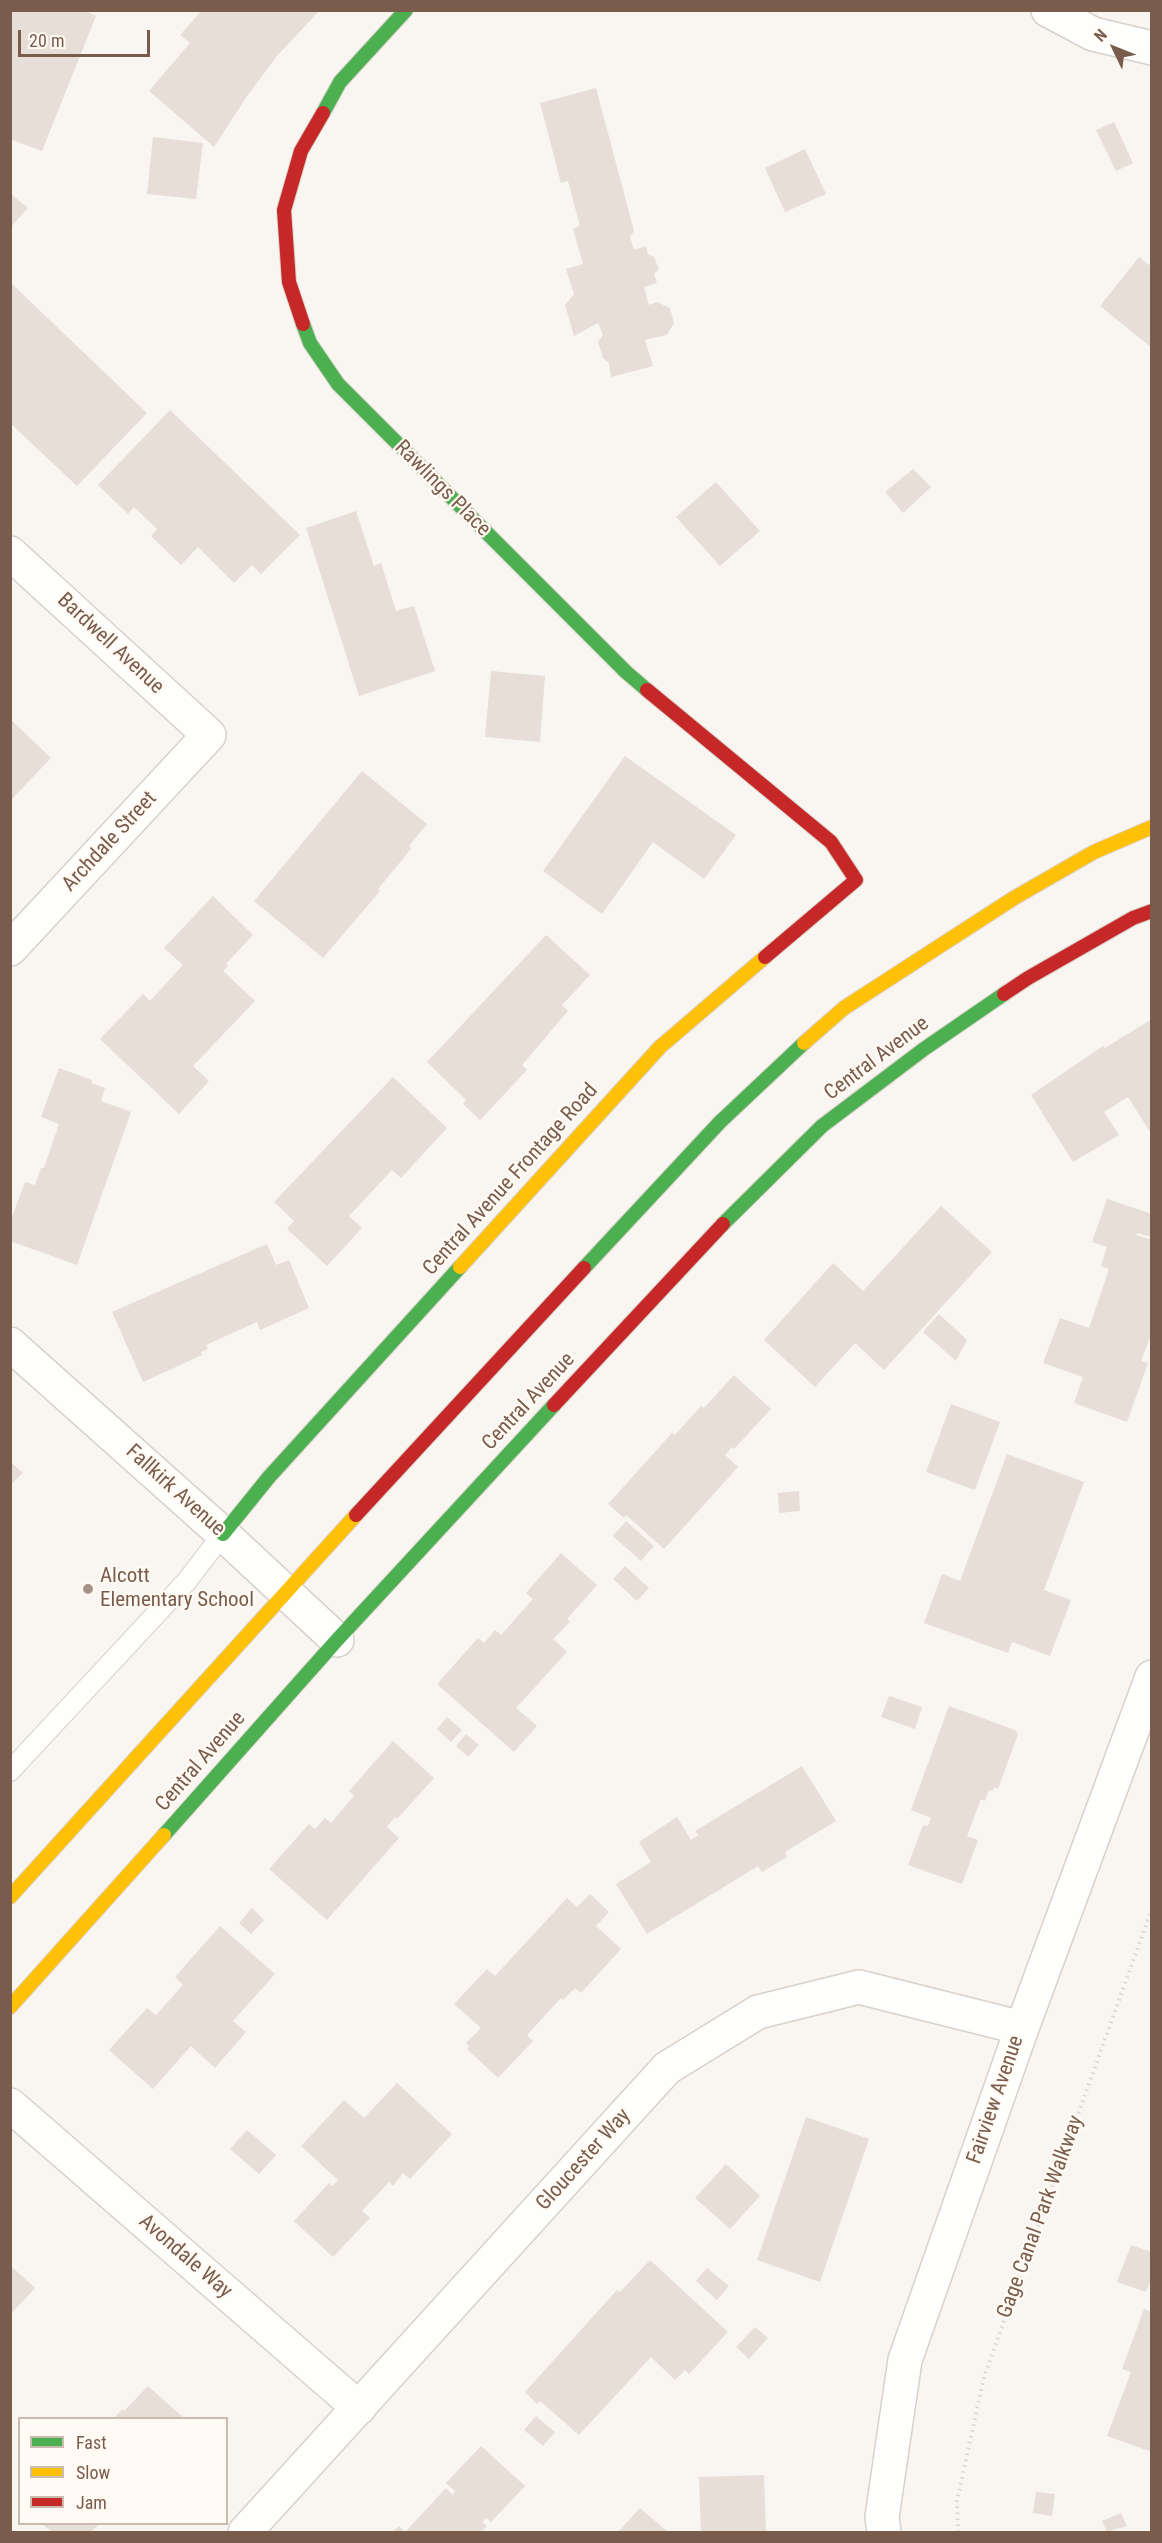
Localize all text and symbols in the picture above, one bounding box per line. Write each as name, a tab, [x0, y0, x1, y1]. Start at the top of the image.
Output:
scale bar	[21, 18, 153, 56]
north arrow	[1084, 18, 1144, 78]
text: N	[1090, 25, 1111, 45]
text: 20 m	[29, 30, 64, 51]
street label: Rawlings Place	[389, 436, 495, 542]
street label: Bardwell Avenue	[51, 588, 169, 700]
street label: Archdale Street	[57, 787, 163, 897]
street label: Central Avenue	[820, 1012, 934, 1106]
street label: Central Avenue Frontage Road	[418, 1079, 604, 1281]
street label: Central Avenue	[477, 1348, 581, 1456]
street label: Fallkirk Avenue	[120, 1440, 230, 1542]
place label: Alcott Elementary School	[100, 1564, 254, 1614]
marker: Alcott Elementary School	[81, 1582, 95, 1596]
street label: Central Avenue	[151, 1707, 251, 1817]
street label: Fairview Avenue	[962, 2033, 1030, 2167]
street label: Gloucester Way	[532, 2104, 636, 2216]
street label: Gage Canal Park Walkway	[993, 2112, 1089, 2322]
street label: Avondale Way	[133, 2210, 237, 2304]
legend	[18, 2417, 228, 2525]
text: Fast	[76, 2432, 107, 2453]
text: Slow	[76, 2462, 110, 2483]
text: Jam	[76, 2492, 107, 2513]

